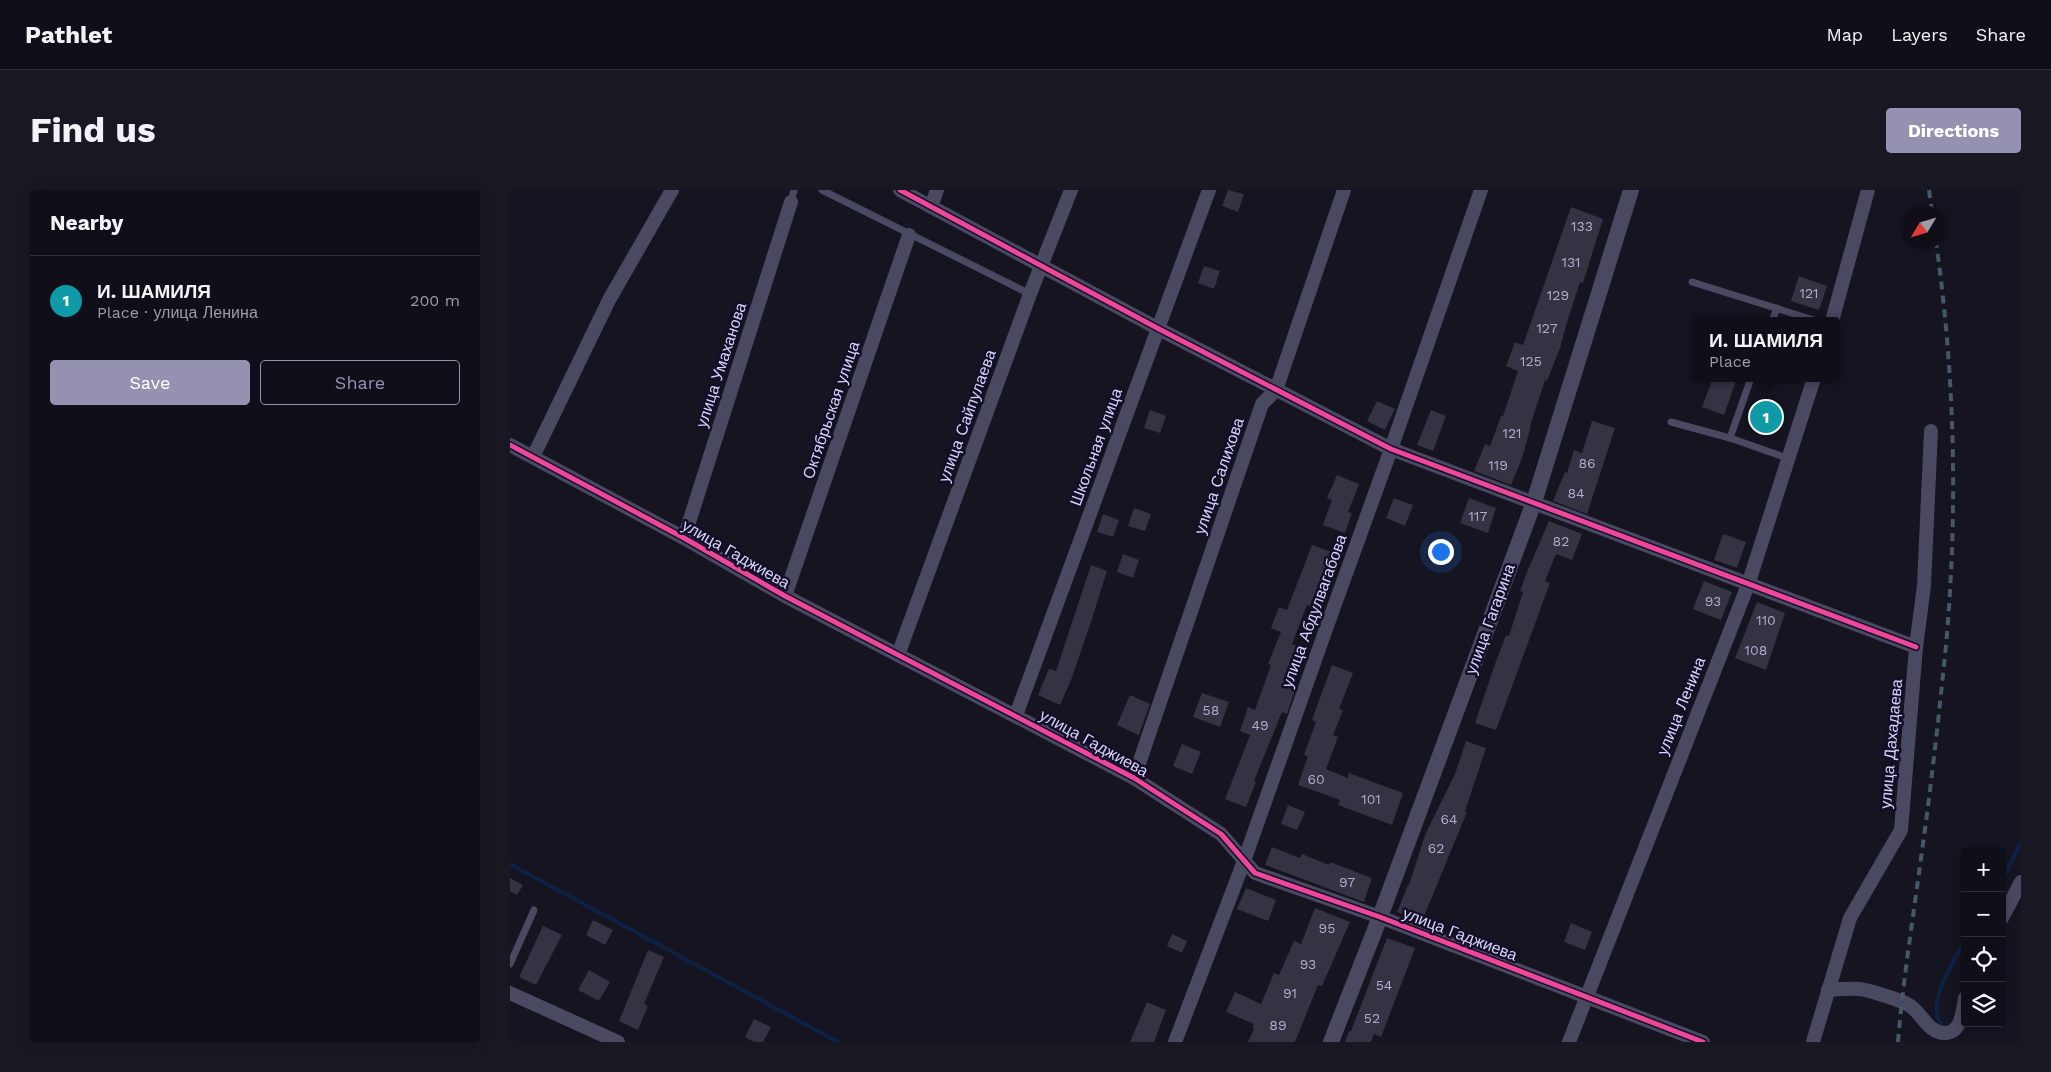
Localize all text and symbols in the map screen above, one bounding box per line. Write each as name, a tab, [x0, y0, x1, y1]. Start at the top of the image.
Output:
text: Pathlet	[25, 21, 112, 49]
text: Map	[1826, 24, 1863, 45]
text: Layers	[1891, 24, 1948, 45]
text: Share	[1976, 24, 2026, 45]
button: Directions	[1886, 108, 2021, 153]
text: Find us	[30, 109, 156, 151]
north arrow	[1901, 205, 1946, 250]
text: Nearby	[50, 210, 123, 235]
house number: 133	[1571, 218, 1593, 234]
house number: 131	[1561, 254, 1581, 270]
text: И. ШАМИЛЯ	[97, 280, 211, 303]
house number: 121	[1799, 285, 1819, 301]
house number: 129	[1547, 287, 1569, 303]
text: 1	[63, 291, 69, 310]
text: 200 m	[410, 291, 460, 310]
street label: улица Умаханова	[692, 300, 750, 430]
text: Place · улица Ленина	[97, 303, 258, 322]
popup	[1692, 317, 1840, 382]
house number: 127	[1536, 320, 1558, 336]
text: И. ШАМИЛЯ	[1709, 329, 1823, 352]
street label: Октябрьская улица	[799, 339, 864, 481]
street label: улица Сайпулаева	[934, 347, 1000, 485]
text: Place	[1709, 352, 1751, 371]
house number: 125	[1520, 353, 1542, 369]
button: Save	[50, 360, 250, 405]
button: Share	[260, 360, 460, 405]
street label: Школьная улица	[1066, 385, 1126, 508]
pin: 1	[1750, 398, 1782, 436]
street label: улица Салихова	[1190, 415, 1248, 537]
house number: 121	[1502, 425, 1522, 441]
house number: 86	[1578, 455, 1596, 471]
house number: 119	[1488, 457, 1508, 473]
house number: 84	[1567, 485, 1585, 501]
house number: 117	[1469, 508, 1488, 524]
street label: улица Гаджиева	[679, 515, 793, 593]
street label: улица Абдулвагабова	[1277, 532, 1351, 690]
house number: 82	[1553, 533, 1569, 549]
your location	[1428, 539, 1454, 565]
street label: улица Гагарина	[1461, 561, 1519, 677]
house number: 93	[1705, 593, 1721, 609]
house number: 110	[1756, 612, 1776, 628]
house number: 108	[1745, 642, 1767, 658]
street label: улица Ленина	[1653, 654, 1709, 758]
street label: улица Дахадаева	[1876, 678, 1906, 810]
house number: 58	[1203, 702, 1219, 718]
street label: улица Гаджиева	[1036, 705, 1152, 781]
house number: 49	[1251, 717, 1269, 733]
house number: 60	[1307, 771, 1325, 787]
house number: 101	[1361, 791, 1381, 807]
house number: 64	[1440, 811, 1458, 827]
house number: 62	[1428, 840, 1444, 856]
map controls	[1961, 847, 2006, 1027]
button: +	[1961, 847, 2006, 892]
house number: 97	[1339, 874, 1355, 890]
button: −	[1961, 892, 2006, 937]
street label: улица Гаджиева	[1400, 903, 1520, 965]
house number: 95	[1319, 920, 1335, 936]
button: locate	[1961, 937, 2006, 982]
house number: 93	[1300, 956, 1316, 972]
house number: 54	[1376, 977, 1392, 993]
button: layers	[1961, 982, 2006, 1027]
house number: 91	[1283, 985, 1297, 1001]
house number: 52	[1364, 1010, 1380, 1026]
house number: 89	[1269, 1017, 1287, 1033]

